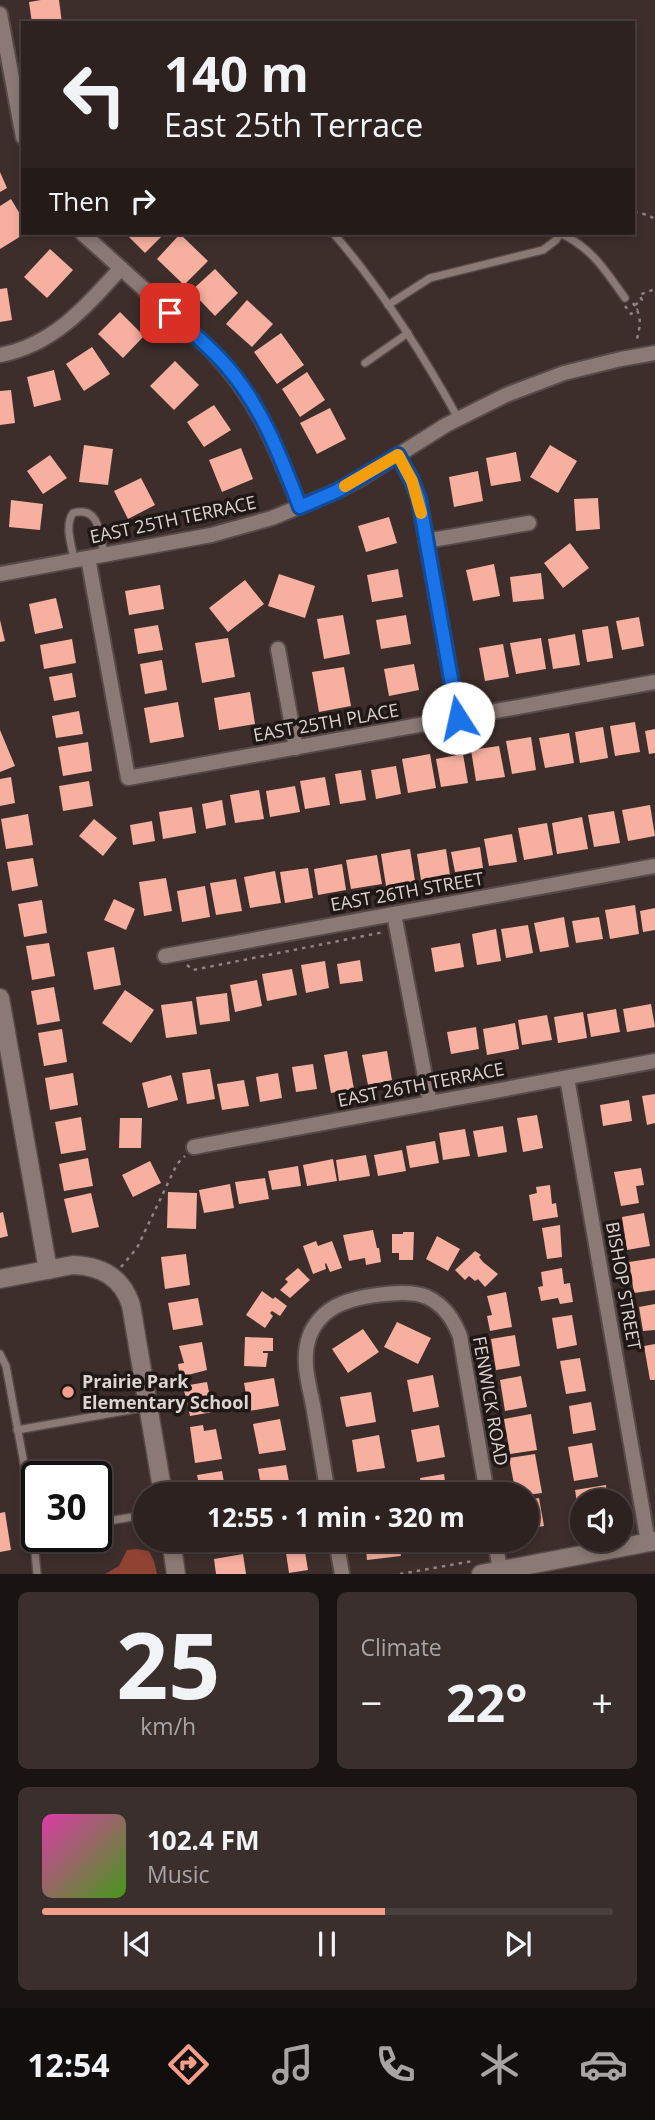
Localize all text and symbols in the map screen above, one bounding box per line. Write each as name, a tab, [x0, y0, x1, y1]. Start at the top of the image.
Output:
text: 140 m	[164, 40, 309, 106]
icon: left	[49, 49, 140, 140]
text: East 25th Terrace	[164, 103, 423, 146]
icon: right	[124, 182, 162, 220]
text: Then	[49, 183, 110, 219]
pin	[140, 283, 200, 343]
icon: arrive	[151, 294, 189, 332]
street label: EAST 25TH TERRACE	[88, 490, 258, 548]
position arrow	[421, 681, 495, 755]
street label: EAST 25TH PLACE	[251, 697, 400, 747]
street label: EAST 26TH STREET	[328, 866, 485, 916]
street label: EAST 26TH TERRACE	[335, 1056, 506, 1112]
street label: BISHOP STREET	[601, 1220, 647, 1352]
street label: FENWICK ROAD	[468, 1334, 514, 1467]
place label: Prairie Park Elementary School	[82, 1369, 249, 1414]
marker: Prairie Park Elementary School	[60, 1384, 76, 1400]
speed limit sign: 30	[21, 1461, 112, 1552]
map controls	[570, 1489, 633, 1552]
button: sound	[570, 1489, 633, 1552]
text: 12:55 · 1 min · 320 m	[207, 1499, 465, 1535]
text: 25	[116, 1602, 220, 1726]
text: Climate	[361, 1631, 442, 1663]
text: 22°	[446, 1666, 528, 1737]
text: −	[361, 1676, 382, 1728]
text: +	[591, 1676, 613, 1728]
text: km/h	[140, 1710, 196, 1742]
text: 102.4 FM	[147, 1822, 259, 1858]
text: Music	[147, 1858, 210, 1890]
icon: previous	[118, 1925, 156, 1963]
icon: pause	[308, 1925, 346, 1963]
icon: next	[499, 1925, 537, 1963]
icon: directions	[164, 2040, 213, 2089]
icon: music	[268, 2040, 317, 2089]
icon: phone	[371, 2040, 420, 2089]
icon: climate	[475, 2040, 524, 2089]
icon: car	[579, 2040, 628, 2089]
text: 12:54	[27, 2043, 110, 2086]

